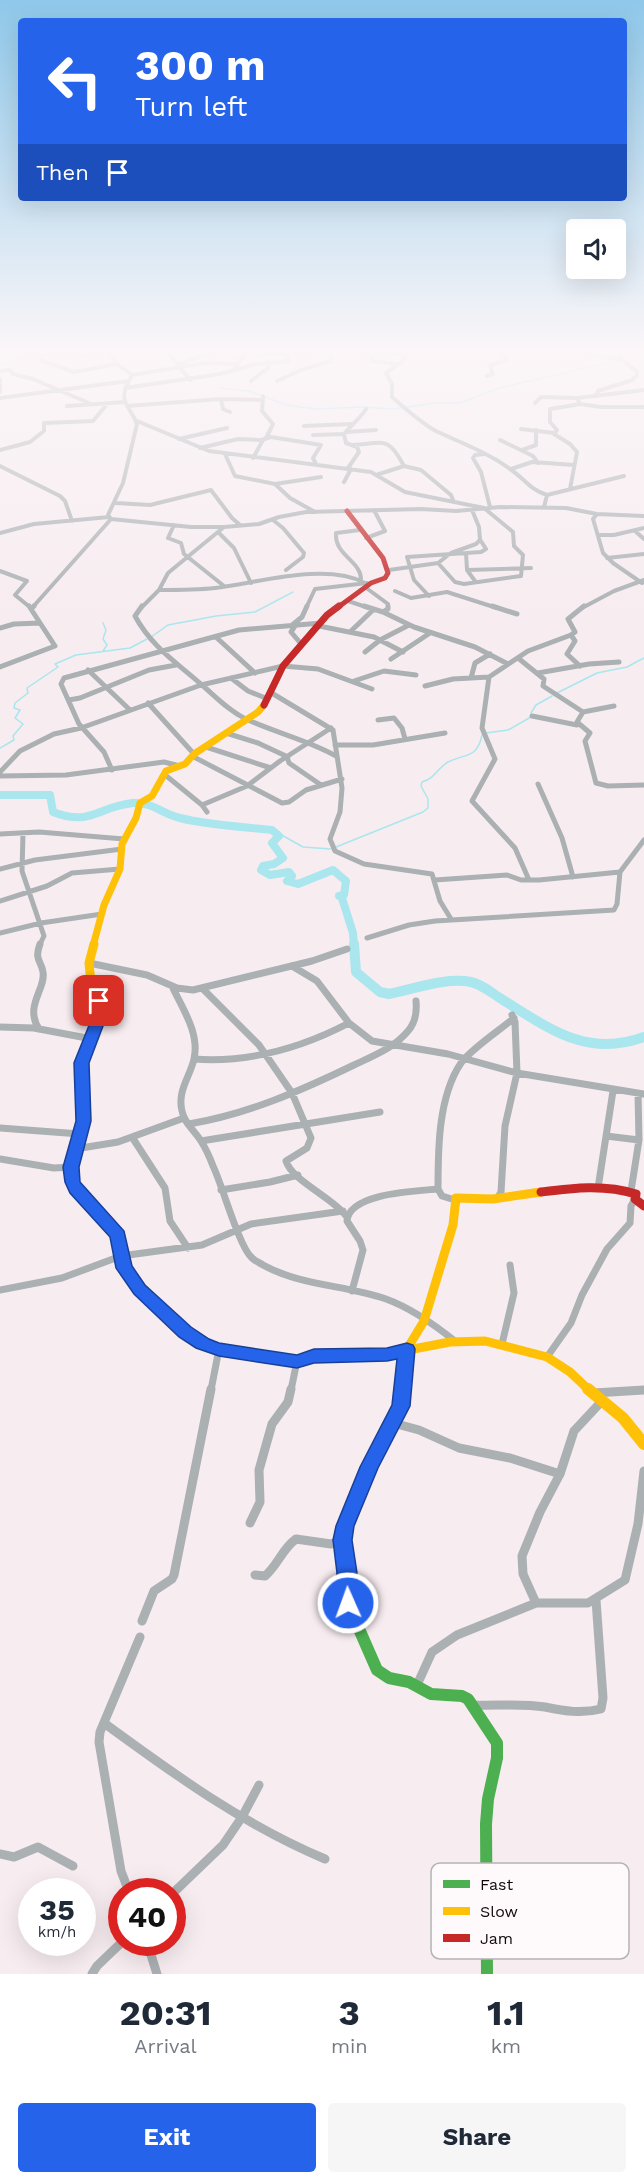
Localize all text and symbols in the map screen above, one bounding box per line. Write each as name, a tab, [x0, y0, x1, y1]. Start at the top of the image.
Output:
text: 300 m	[135, 41, 266, 90]
icon: left	[36, 42, 114, 120]
text: Turn left	[135, 91, 247, 123]
icon: arrive	[101, 156, 134, 189]
text: Then	[36, 160, 89, 185]
map controls	[566, 219, 626, 279]
button: sound	[566, 219, 626, 279]
pin	[73, 975, 124, 1026]
icon: arrive	[82, 984, 115, 1017]
position arrow	[316, 1571, 380, 1635]
legend	[431, 1863, 629, 1959]
text: Fast	[480, 1875, 513, 1894]
speed limit sign: 40	[108, 1878, 186, 1956]
text: 35	[39, 1892, 75, 1927]
text: Slow	[480, 1902, 518, 1921]
text: km/h	[38, 1923, 76, 1941]
text: Jam	[480, 1929, 513, 1948]
text: 20:31	[119, 1992, 212, 2034]
text: 3	[339, 1992, 360, 2034]
text: 1.1	[487, 1992, 525, 2034]
text: Arrival	[134, 2034, 197, 2058]
text: min	[331, 2034, 368, 2058]
text: km	[491, 2034, 521, 2058]
button: Exit	[18, 2103, 316, 2172]
button: Share	[328, 2103, 626, 2172]

